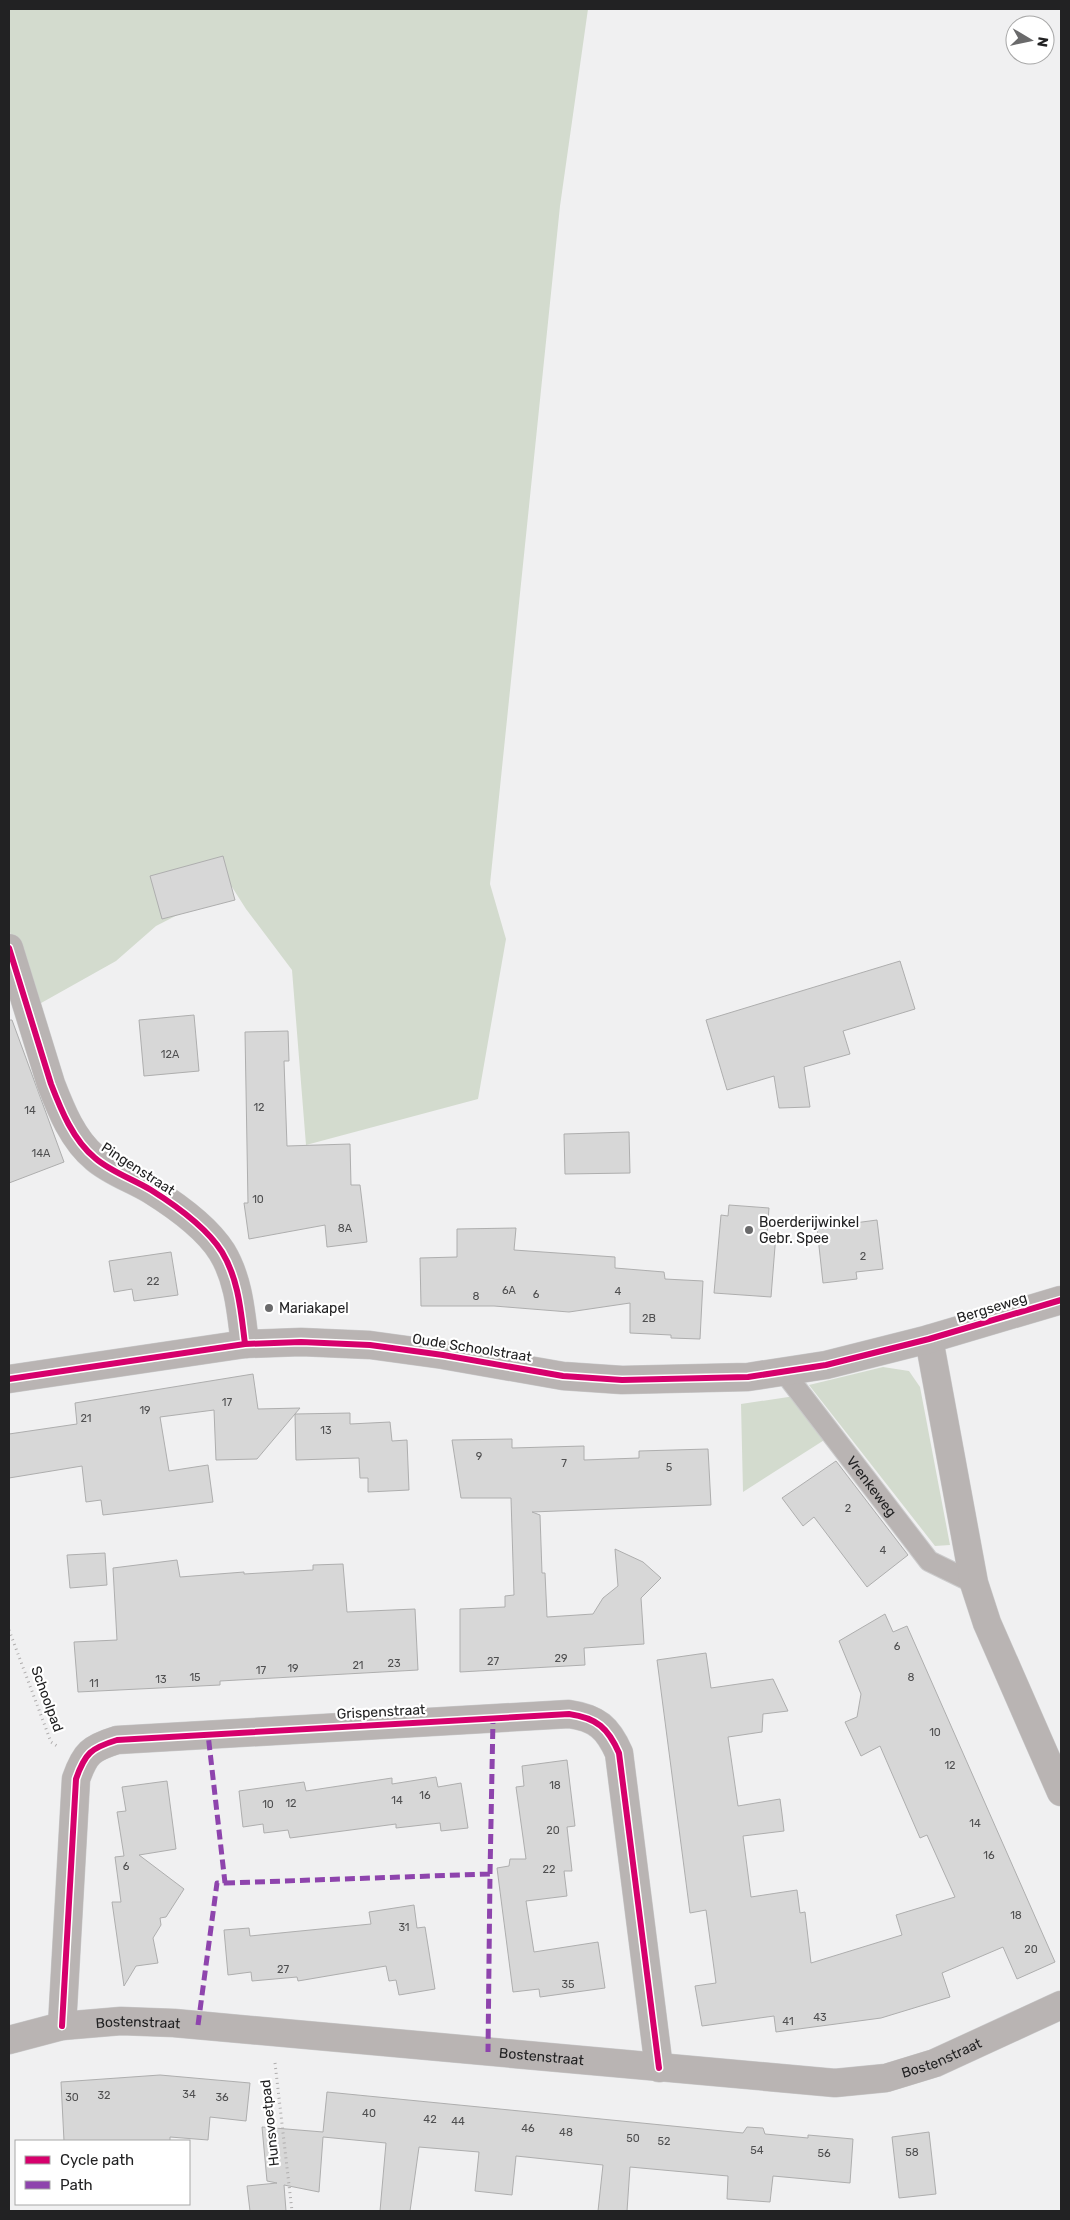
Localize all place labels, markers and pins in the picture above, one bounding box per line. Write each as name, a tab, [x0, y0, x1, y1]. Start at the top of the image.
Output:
place label: Boerderijwinkel Gebr. Spee	[759, 1214, 859, 1247]
marker: Boerderijwinkel Gebr. Spee	[743, 1224, 755, 1236]
place label: Mariakapel	[279, 1300, 349, 1317]
marker: Mariakapel	[263, 1302, 275, 1314]

